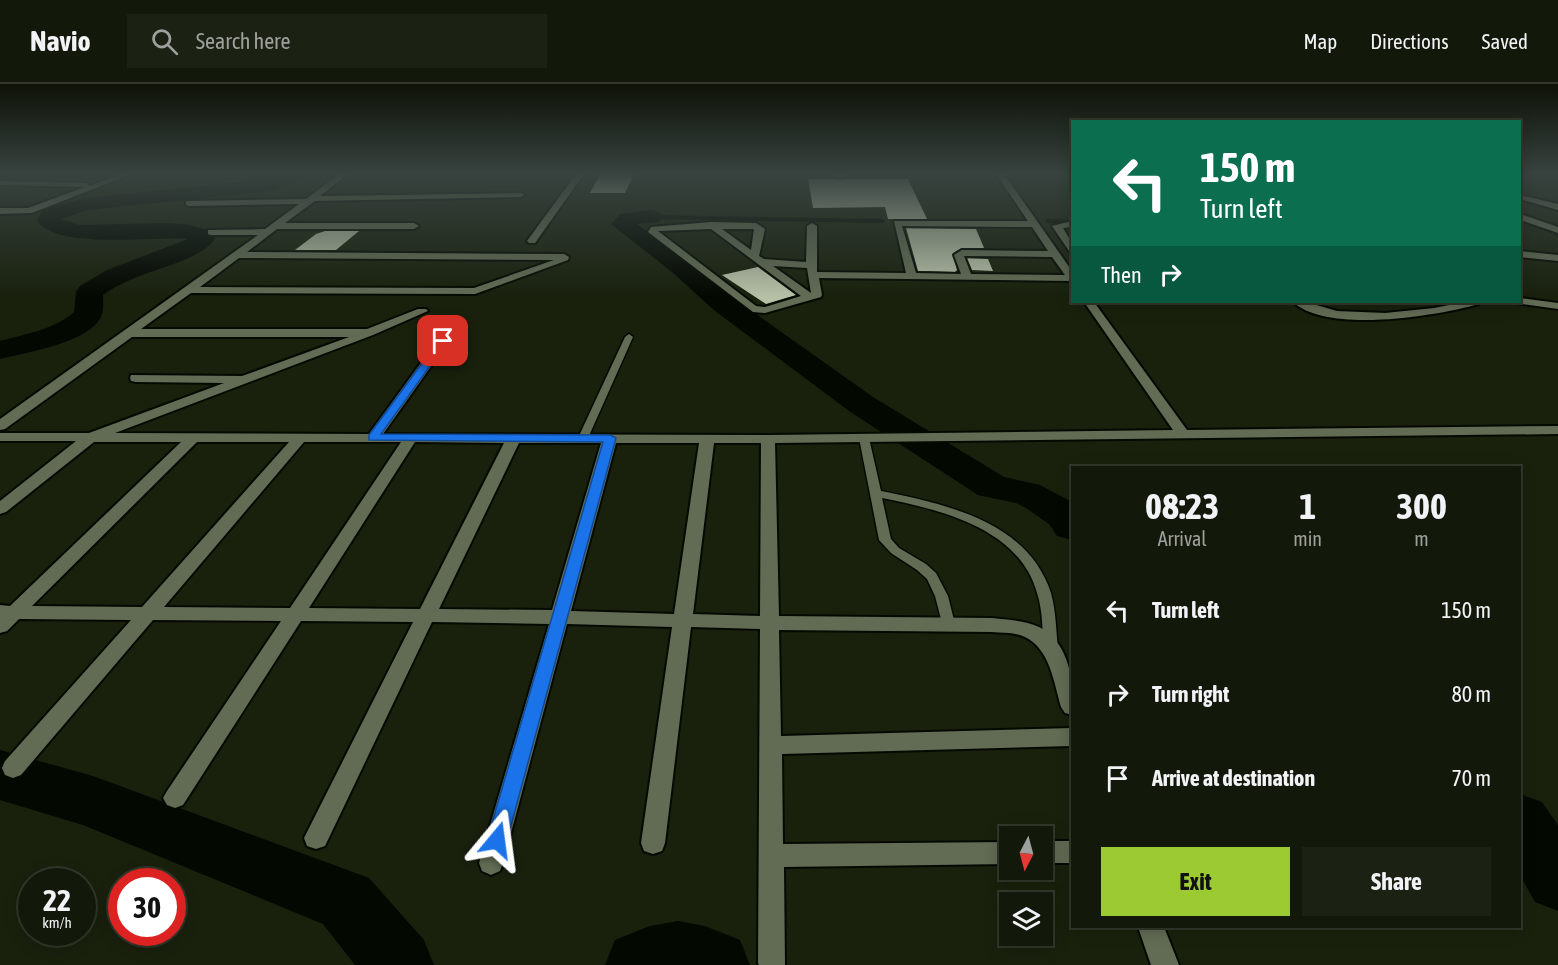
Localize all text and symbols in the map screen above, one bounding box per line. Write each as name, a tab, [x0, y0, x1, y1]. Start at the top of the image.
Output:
search box	[127, 14, 547, 68]
text: Navio	[30, 25, 91, 57]
icon: search	[148, 25, 181, 58]
text: Search here	[196, 28, 291, 54]
text: Map	[1303, 29, 1337, 53]
text: Directions	[1370, 29, 1449, 53]
text: Saved	[1482, 29, 1528, 53]
text: 150 m	[1200, 143, 1295, 191]
icon: left	[1101, 144, 1179, 222]
text: Turn left	[1200, 193, 1283, 224]
icon: right	[1154, 258, 1187, 291]
text: Then	[1101, 262, 1142, 288]
pin	[417, 315, 468, 366]
icon: arrive	[426, 324, 459, 357]
text: 08:23	[1145, 485, 1219, 527]
text: 1	[1299, 485, 1316, 527]
text: 300	[1396, 485, 1447, 527]
text: Arrival	[1158, 527, 1207, 550]
text: min	[1293, 527, 1322, 550]
text: m	[1414, 527, 1429, 550]
icon: left	[1101, 594, 1134, 627]
text: Turn left	[1152, 597, 1219, 623]
text: 150 m	[1441, 597, 1491, 623]
icon: right	[1101, 678, 1134, 711]
text: Turn right	[1152, 681, 1229, 707]
text: 80 m	[1451, 681, 1491, 707]
icon: arrive	[1101, 762, 1134, 795]
text: Arrive at destination	[1152, 765, 1315, 791]
text: 70 m	[1451, 765, 1491, 791]
position arrow	[465, 808, 529, 872]
north arrow	[999, 826, 1053, 880]
map controls	[999, 826, 1053, 946]
button: Exit	[1101, 847, 1290, 916]
button: Share	[1302, 847, 1491, 916]
speed limit sign: 30	[108, 868, 186, 946]
text: 22	[43, 883, 71, 917]
button: layers	[999, 892, 1053, 946]
text: km/h	[42, 914, 72, 931]

